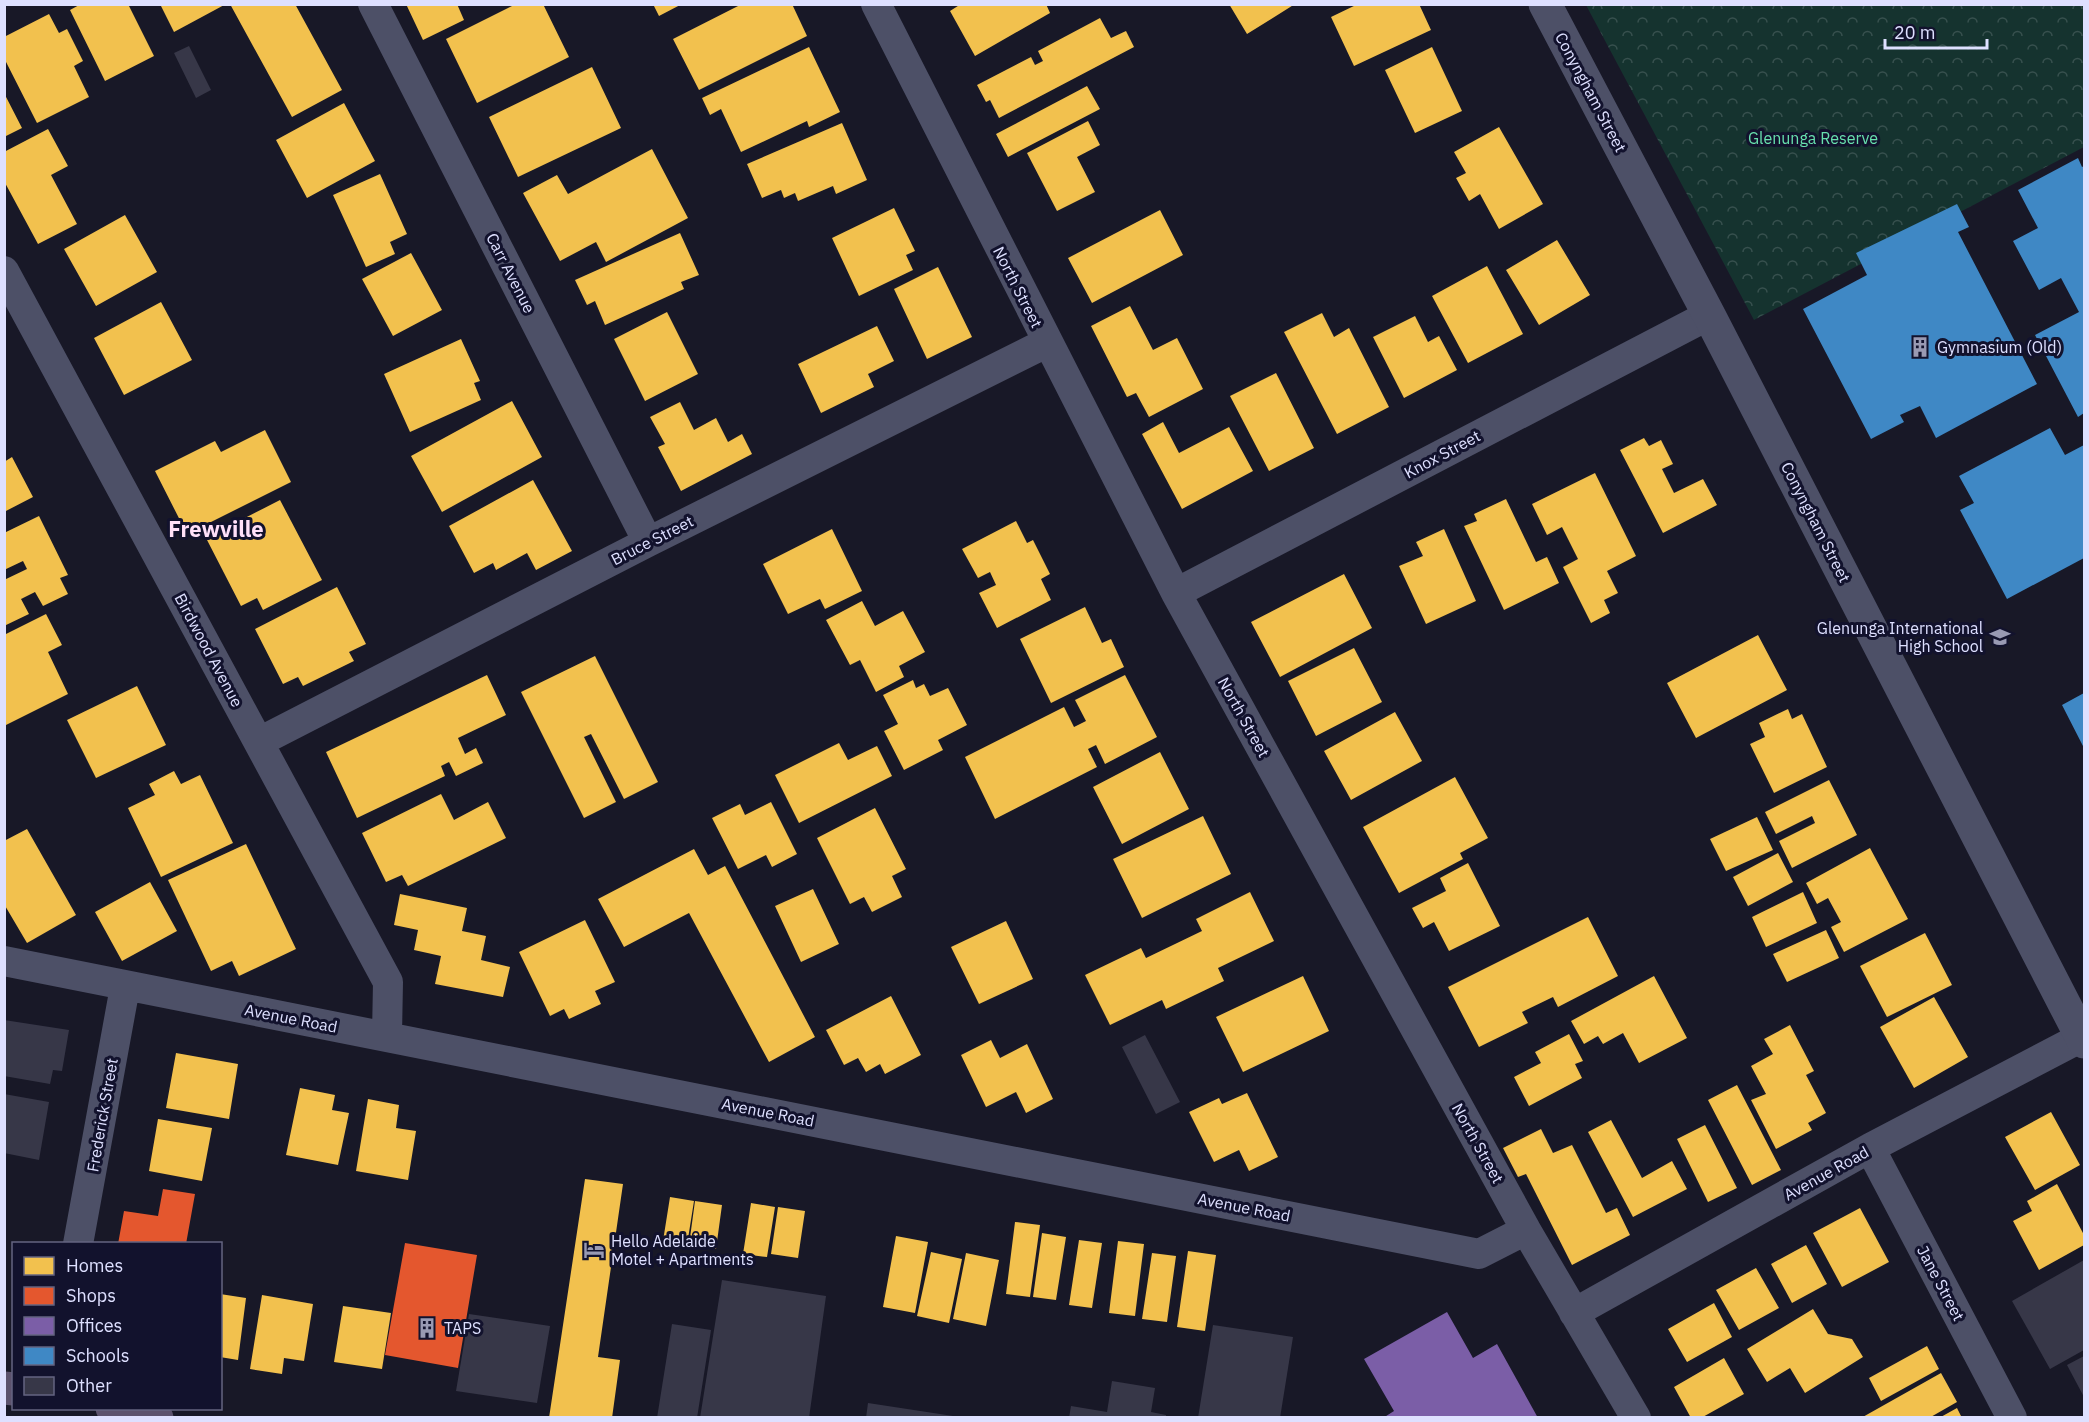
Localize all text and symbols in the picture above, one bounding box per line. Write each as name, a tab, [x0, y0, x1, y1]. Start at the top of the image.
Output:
scale bar	[1885, 12, 1987, 50]
text: 20 m	[1894, 21, 1936, 44]
street label: Conyngham Street	[1551, 29, 1631, 155]
park label: Glenunga Reserve	[1748, 128, 1878, 148]
street label: Carr Avenue	[482, 230, 540, 317]
street label: North Street	[989, 243, 1047, 331]
building icon: Gymnasium (Old)	[1908, 335, 1932, 359]
place label: Gymnasium (Old)	[1937, 337, 2062, 357]
street label: Knox Street	[1400, 426, 1484, 482]
street label: Conyngham Street	[1777, 458, 1855, 586]
street label: Bruce Street	[607, 511, 697, 569]
district label: Frewville	[168, 514, 264, 543]
street label: Birdwood Avenue	[171, 590, 248, 711]
place label: Glenunga International High School	[1817, 618, 1983, 656]
school or university icon: Glenunga International High School	[1988, 625, 2012, 649]
street label: North Street	[1214, 673, 1274, 761]
street label: Avenue Road	[243, 999, 339, 1037]
street label: Frederick Street	[82, 1056, 122, 1174]
street label: Avenue Road	[720, 1093, 816, 1131]
street label: North Street	[1448, 1099, 1508, 1187]
street label: Avenue Road	[1780, 1141, 1872, 1205]
street label: Avenue Road	[1196, 1188, 1292, 1226]
place label: Hello Adelaide Motel + Apartments	[611, 1231, 754, 1269]
hotel icon: Hello Adelaide Motel + Apartments	[582, 1238, 606, 1262]
legend	[12, 1242, 222, 1410]
street label: Jane Street	[1913, 1242, 1969, 1324]
text: Homes	[66, 1254, 123, 1277]
text: Shops	[66, 1284, 116, 1307]
text: Offices	[66, 1314, 122, 1337]
building icon: TAPS	[415, 1316, 439, 1340]
place label: TAPS	[444, 1318, 481, 1338]
text: Schools	[66, 1344, 130, 1367]
text: Other	[66, 1374, 112, 1397]

